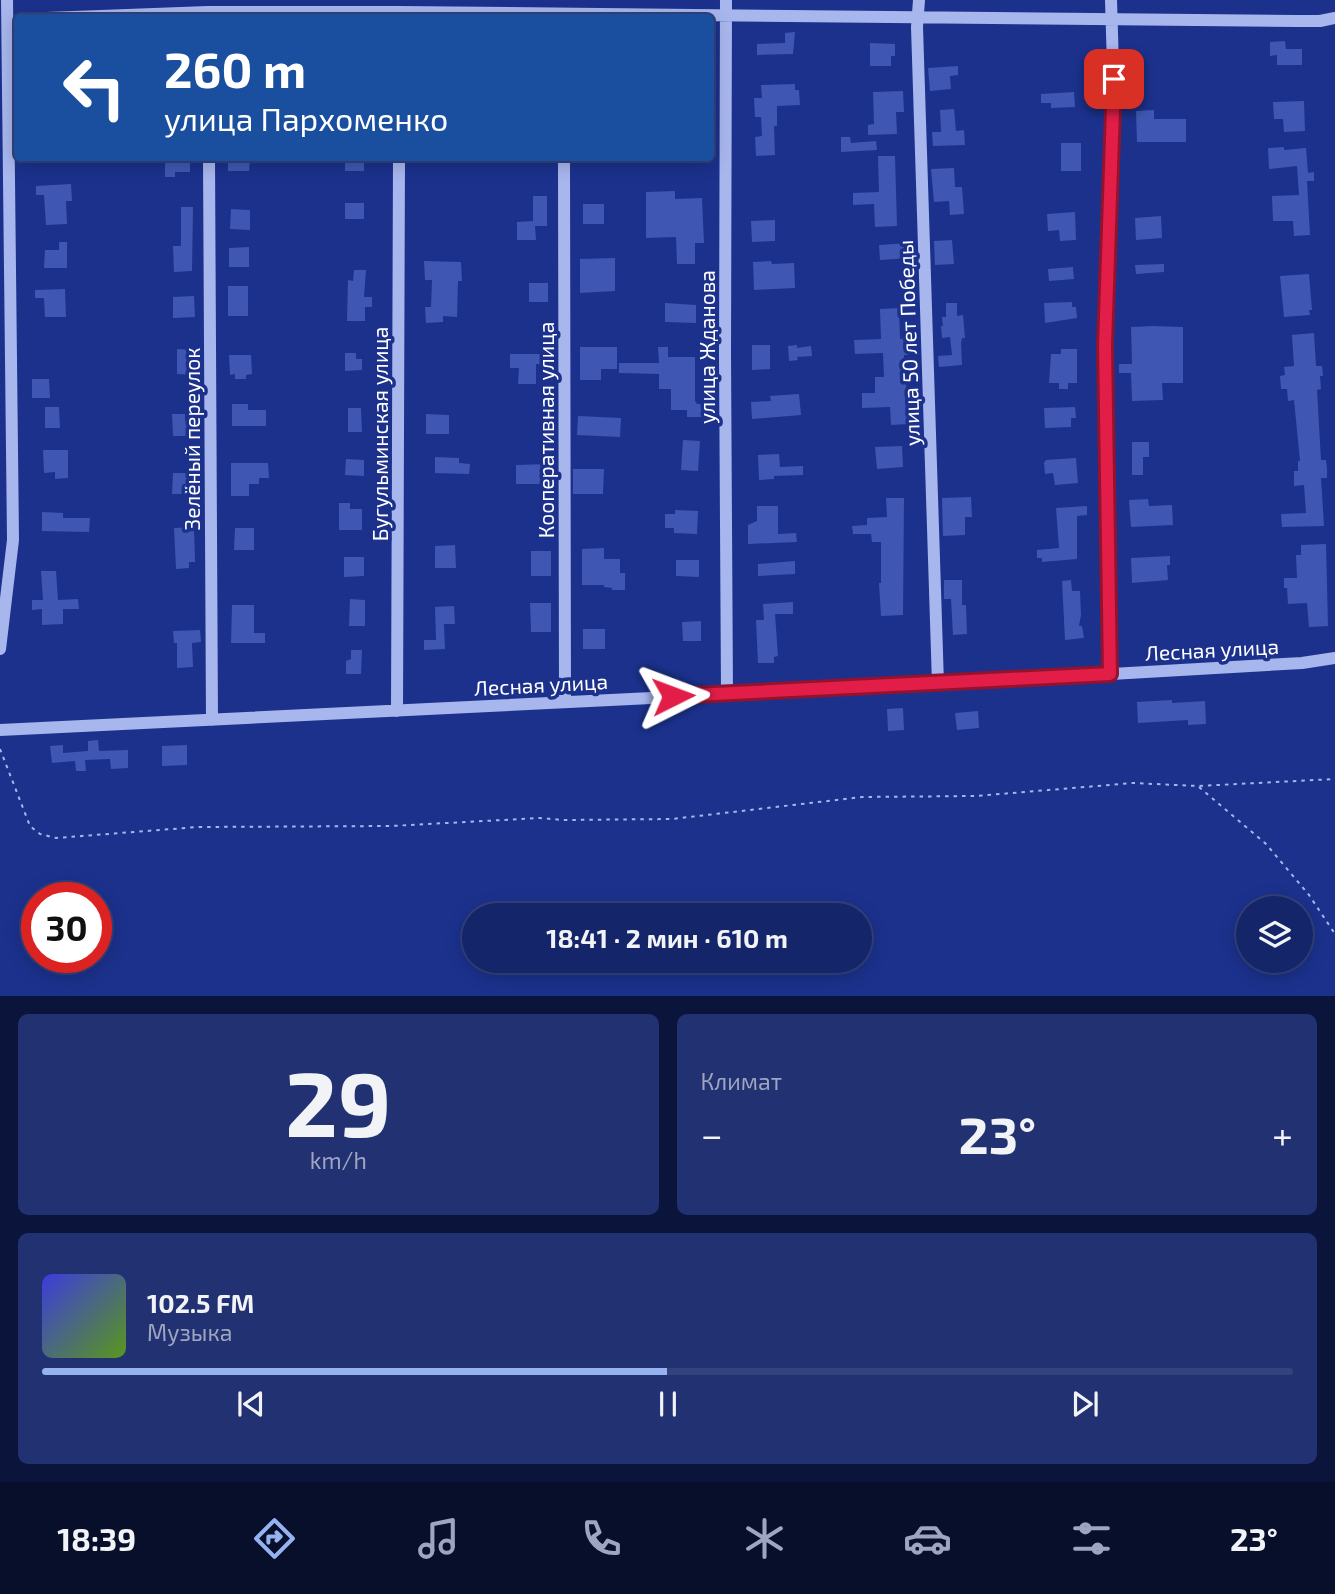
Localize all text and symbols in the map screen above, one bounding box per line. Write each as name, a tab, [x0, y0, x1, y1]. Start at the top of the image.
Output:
text: 260 m	[164, 39, 306, 98]
icon: left	[49, 42, 140, 133]
pin	[1084, 49, 1144, 109]
icon: arrive	[1095, 60, 1133, 98]
text: улица Пархоменко	[164, 99, 448, 137]
street label: улица 50 лет Победы	[892, 239, 925, 447]
street label: улица Жданова	[694, 270, 720, 424]
street label: Кооперативная улица	[533, 322, 559, 538]
street label: Бугульминская улица	[367, 327, 393, 541]
street label: Зелёный переулок	[179, 348, 205, 530]
street label: Лесная улица	[1144, 633, 1280, 666]
position arrow	[636, 659, 710, 733]
street label: Лесная улица	[473, 668, 609, 701]
speed limit sign: 30	[21, 882, 112, 973]
map controls	[1236, 896, 1313, 973]
button: layers	[1236, 896, 1313, 973]
text: 18:41 · 2 мин · 610 m	[546, 922, 788, 953]
text: 29	[285, 1046, 392, 1155]
text: Климат	[701, 1067, 782, 1095]
text: 23°	[959, 1102, 1036, 1164]
text: −	[701, 1111, 723, 1157]
text: +	[1272, 1111, 1293, 1157]
text: km/h	[310, 1146, 367, 1174]
text: 102.5 FM	[147, 1287, 254, 1318]
text: Музыка	[147, 1318, 232, 1346]
icon: previous	[232, 1385, 270, 1423]
icon: pause	[649, 1385, 687, 1423]
icon: next	[1066, 1385, 1104, 1423]
icon: directions	[250, 1514, 299, 1563]
icon: music	[414, 1514, 463, 1563]
icon: phone	[577, 1514, 626, 1563]
icon: climate	[740, 1514, 789, 1563]
icon: car	[903, 1514, 952, 1563]
icon: filters	[1067, 1514, 1116, 1563]
text: 18:39	[57, 1519, 136, 1557]
text: 23°	[1230, 1519, 1278, 1557]

